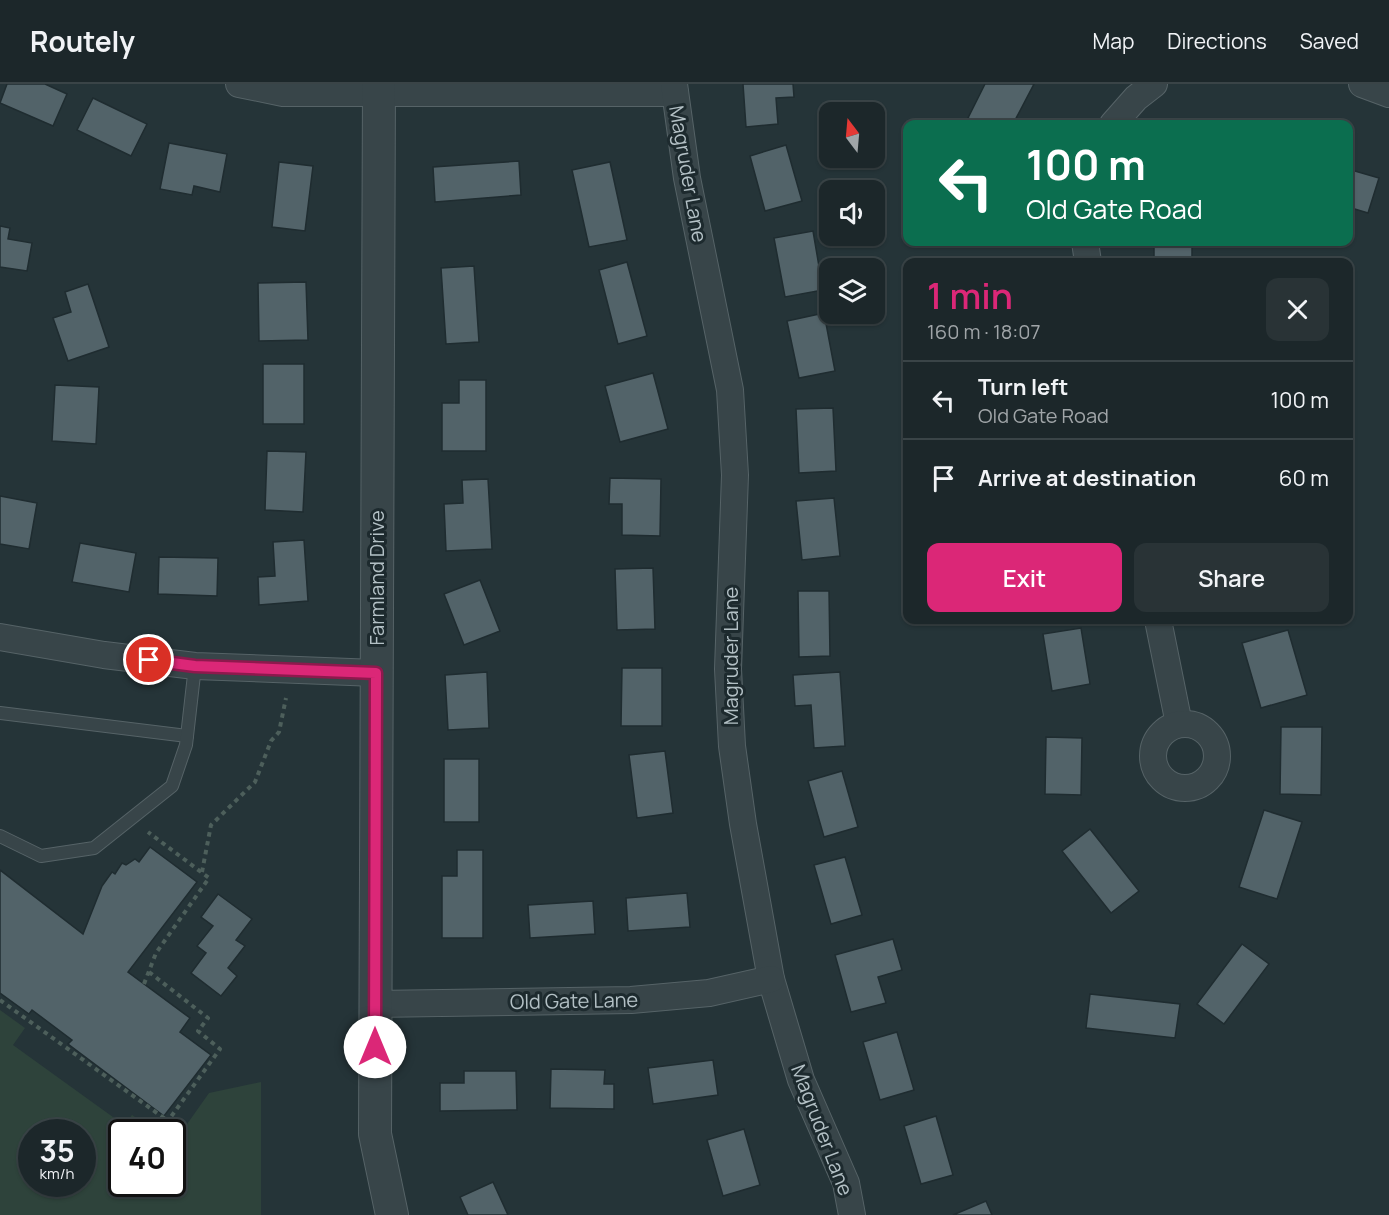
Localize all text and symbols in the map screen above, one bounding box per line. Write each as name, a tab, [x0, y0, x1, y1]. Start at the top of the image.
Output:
text: Routely	[30, 22, 135, 60]
text: Map	[1093, 27, 1134, 55]
text: Directions	[1167, 27, 1267, 55]
text: Saved	[1300, 27, 1359, 55]
north arrow	[819, 102, 885, 168]
map controls	[819, 102, 885, 324]
street label: Magruder Lane	[663, 103, 714, 244]
text: 100 m	[1026, 135, 1146, 193]
icon: left	[927, 144, 1005, 222]
button: sound	[819, 180, 885, 246]
text: Old Gate Road	[1026, 190, 1203, 227]
button: layers	[819, 258, 885, 324]
text: 1 min	[927, 271, 1013, 320]
button: close	[1266, 278, 1329, 341]
text: 160 m · 18:07	[927, 318, 1041, 345]
text: Turn left	[978, 372, 1068, 402]
icon: left	[927, 384, 960, 417]
text: 100 m	[1271, 385, 1329, 415]
text: Old Gate Road	[978, 402, 1109, 429]
icon: arrive	[927, 462, 960, 495]
text: Arrive at destination	[978, 463, 1196, 493]
text: 60 m	[1279, 463, 1329, 493]
street label: Farmland Drive	[363, 510, 390, 646]
button: Exit	[927, 543, 1122, 612]
button: Share	[1134, 543, 1329, 612]
street label: Magruder Lane	[717, 587, 744, 725]
pin	[123, 634, 174, 685]
icon: arrive	[132, 643, 165, 676]
street label: Old Gate Lane	[510, 986, 638, 1015]
position arrow	[343, 1015, 407, 1079]
street label: Magruder Lane	[785, 1060, 860, 1199]
speed limit sign: 40	[108, 1119, 186, 1197]
text: 35	[39, 1130, 75, 1171]
text: km/h	[40, 1163, 74, 1184]

